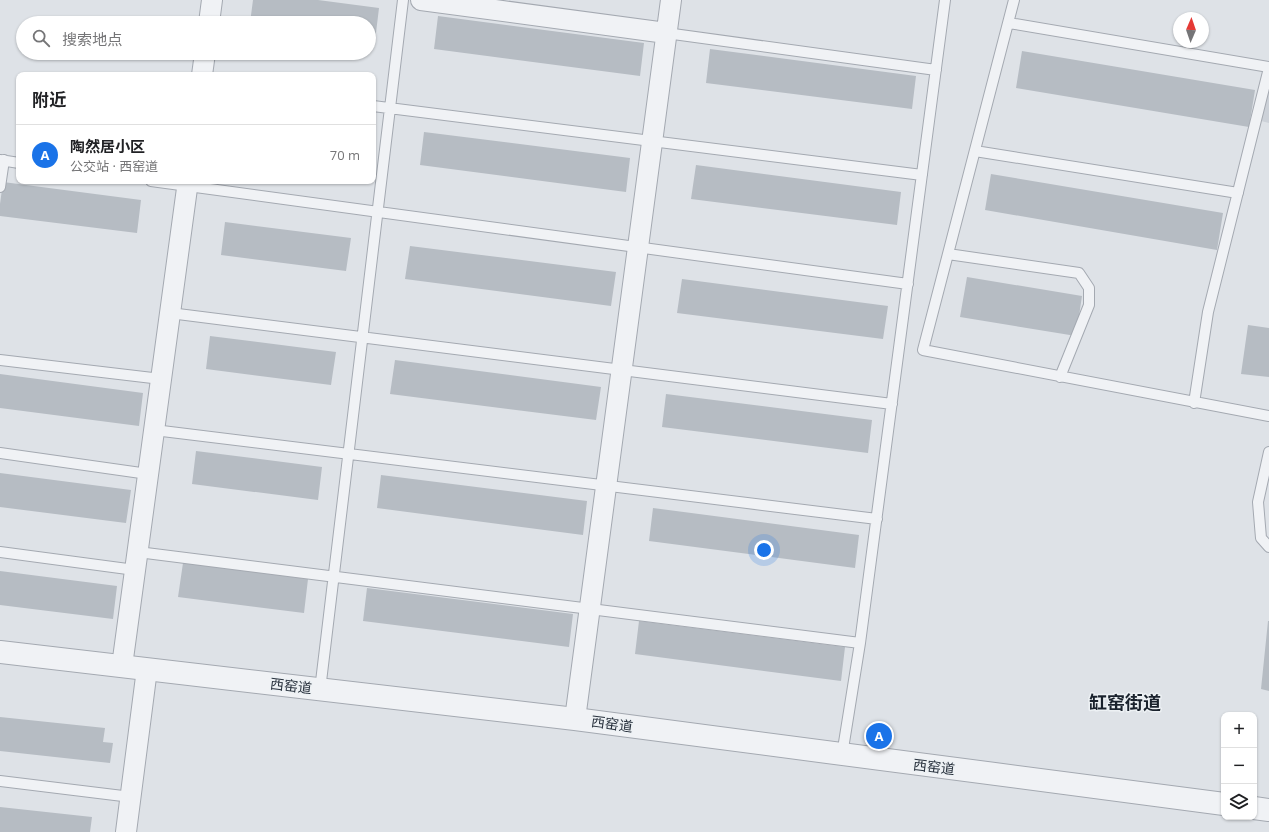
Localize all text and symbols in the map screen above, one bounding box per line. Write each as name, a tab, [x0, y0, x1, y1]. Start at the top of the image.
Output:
north arrow	[1173, 12, 1209, 48]
search box	[16, 16, 376, 60]
icon: search	[30, 27, 52, 49]
text: 搜索地点	[62, 29, 122, 49]
text: 附近	[32, 88, 66, 111]
text: 陶然居小区	[70, 136, 145, 156]
text: A	[41, 146, 49, 164]
text: 70 m	[330, 146, 360, 164]
text: 公交站 · 西窑道	[70, 157, 158, 175]
your location	[754, 540, 774, 560]
street label: 西窑道	[269, 674, 313, 697]
district label: 缸窑街道	[1089, 690, 1161, 714]
street label: 西窑道	[590, 711, 634, 736]
map controls	[1221, 712, 1257, 820]
button: +	[1221, 712, 1257, 748]
pin: A	[866, 721, 892, 751]
button: −	[1221, 748, 1257, 784]
street label: 西窑道	[912, 755, 956, 778]
button: layers	[1221, 784, 1257, 820]

